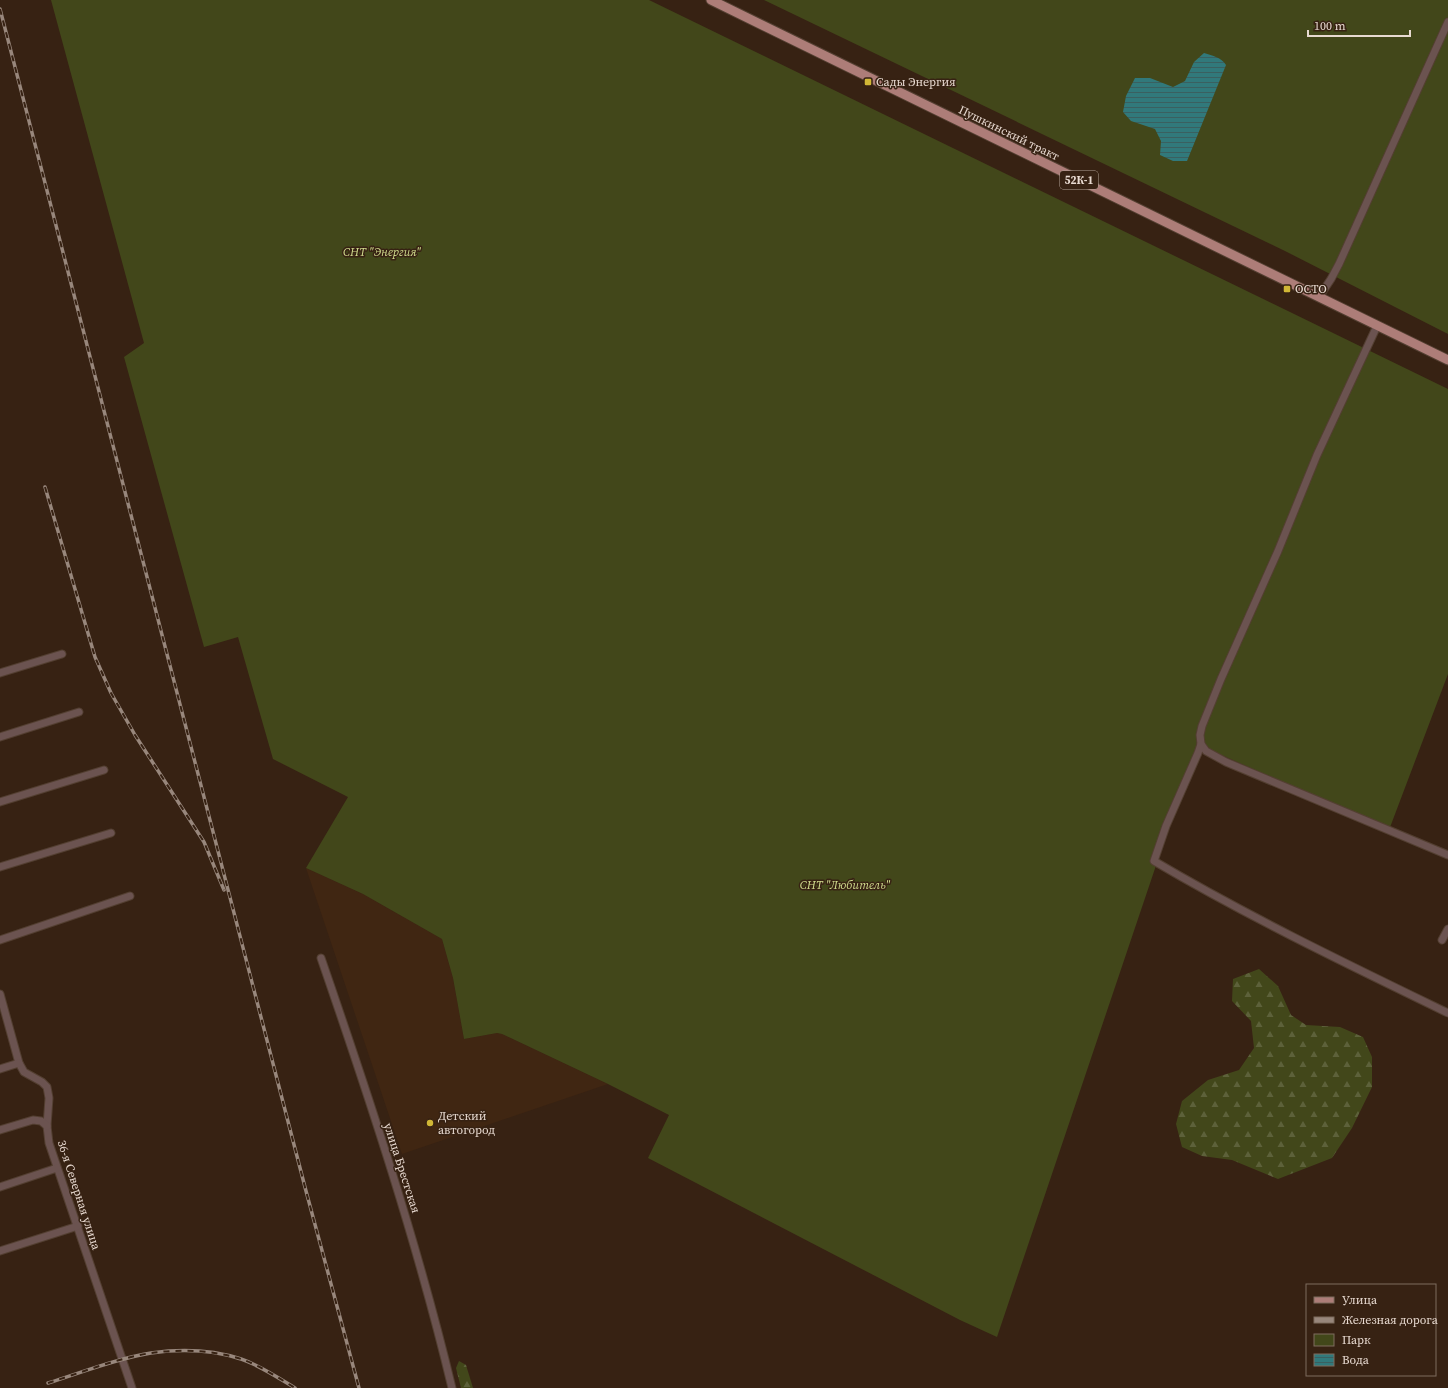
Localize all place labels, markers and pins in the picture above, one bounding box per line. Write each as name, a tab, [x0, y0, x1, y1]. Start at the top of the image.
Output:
place label: Сады Энергия	[876, 74, 956, 90]
marker: Сады Энергия	[863, 77, 873, 87]
place label: ОСТО	[1295, 281, 1327, 297]
marker: ОСТО	[1282, 284, 1292, 294]
place label: Детский автогород	[438, 1108, 495, 1138]
marker: Детский автогород	[425, 1118, 435, 1128]

